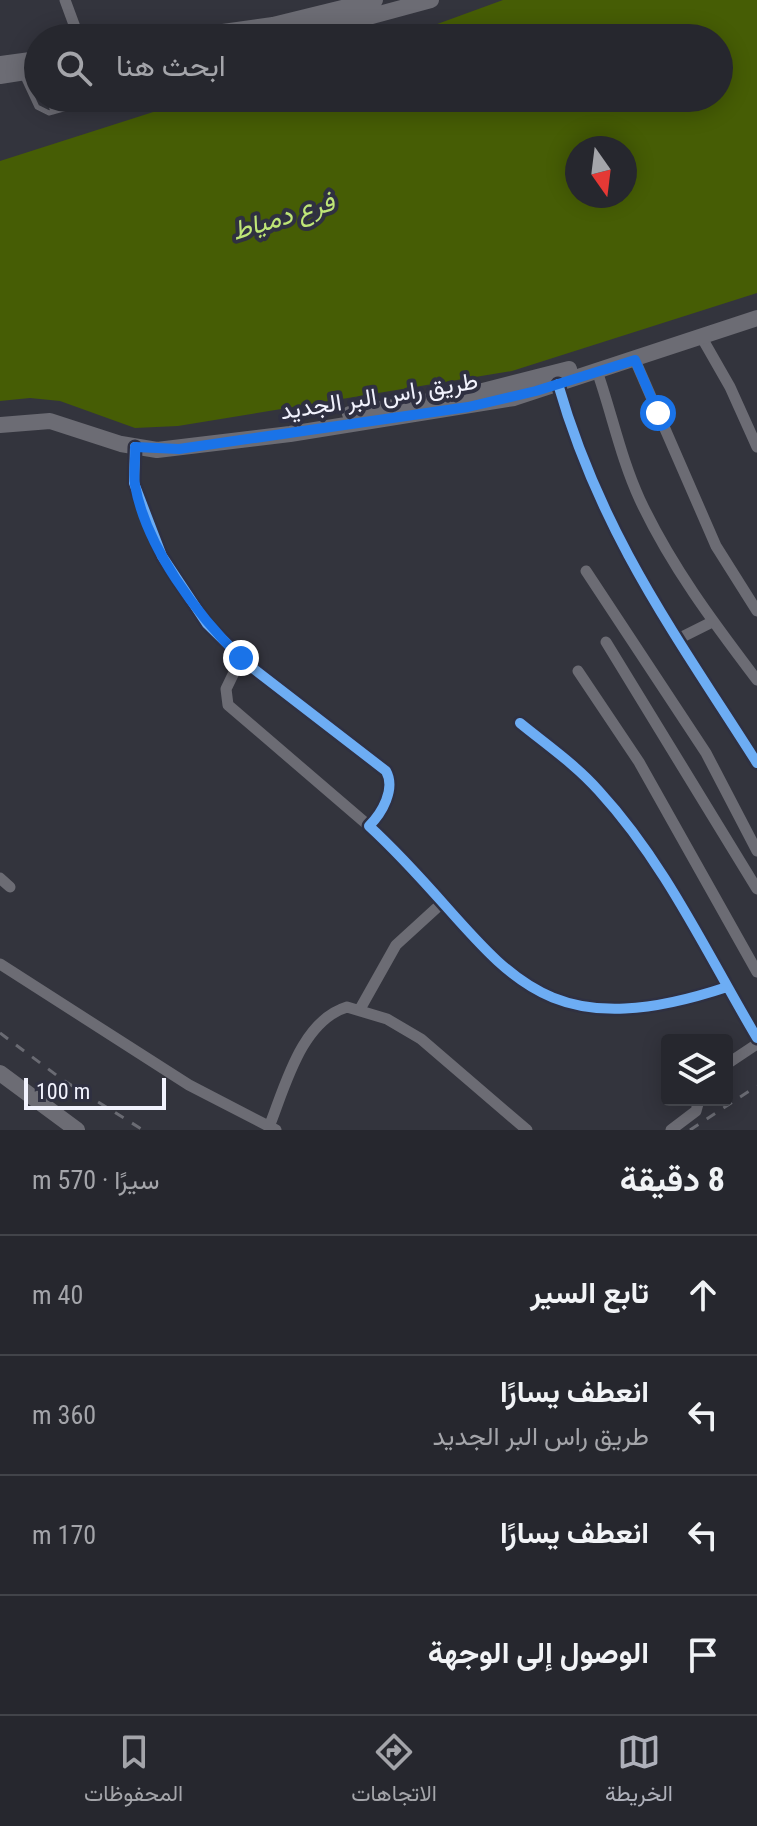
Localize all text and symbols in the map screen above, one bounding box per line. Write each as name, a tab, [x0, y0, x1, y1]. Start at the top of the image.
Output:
search box	[24, 24, 733, 112]
icon: search	[52, 46, 96, 90]
text: ابحث هنا	[116, 48, 226, 83]
north arrow	[565, 136, 637, 208]
water label: فرع دمياط	[228, 186, 340, 249]
street label: طريق راس البر الجديد	[278, 367, 480, 426]
route start	[640, 395, 676, 431]
route end	[223, 640, 259, 676]
map controls	[661, 1034, 733, 1106]
button: layers	[661, 1034, 733, 1106]
scale bar	[24, 1074, 166, 1110]
text: 100 m	[36, 1079, 90, 1104]
text: 8 دقيقة	[620, 1159, 725, 1199]
text: سيرًا · 570 m	[32, 1165, 159, 1195]
icon: ahead	[681, 1273, 725, 1317]
text: تابع السير	[530, 1275, 649, 1310]
text: 40 m	[32, 1280, 83, 1310]
text: انعطف يسارًا	[500, 1374, 649, 1409]
icon: left	[681, 1393, 725, 1437]
text: 360 m	[32, 1400, 96, 1430]
text: طريق راس البر الجديد	[433, 1421, 649, 1451]
icon: left	[681, 1513, 725, 1557]
text: انعطف يسارًا	[500, 1515, 649, 1550]
text: 170 m	[32, 1520, 96, 1550]
icon: arrive	[681, 1633, 725, 1677]
text: الوصول إلى الوجهة	[428, 1635, 649, 1670]
tab: المحفوظات	[84, 1730, 183, 1813]
tab: الاتجاهات	[351, 1730, 437, 1813]
tab: الخريطة	[605, 1730, 673, 1813]

